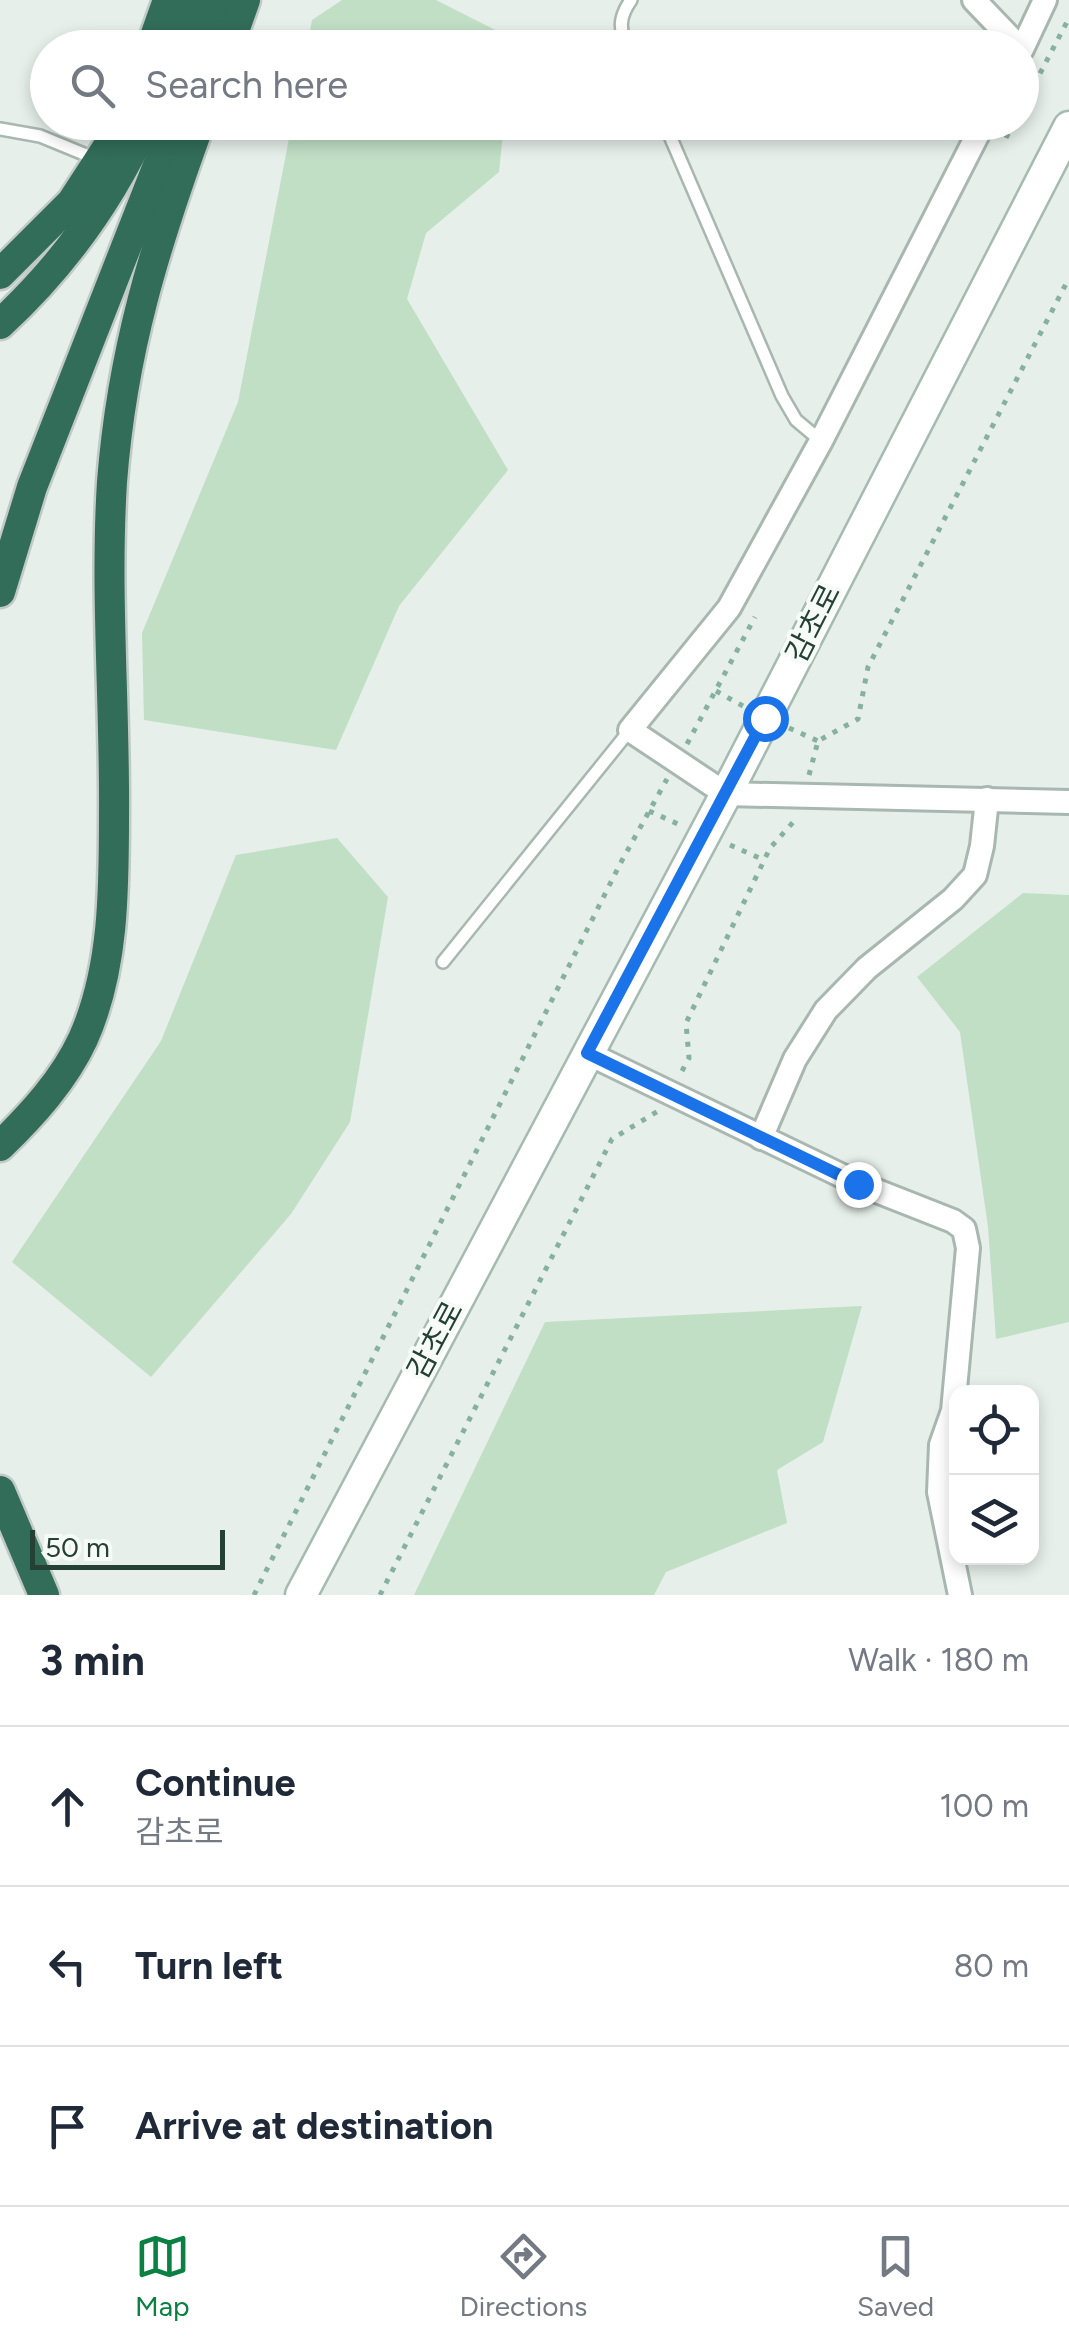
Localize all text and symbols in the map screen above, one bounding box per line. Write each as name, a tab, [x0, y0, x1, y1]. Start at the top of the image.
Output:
search box	[30, 30, 1039, 140]
icon: search	[65, 58, 120, 113]
text: Search here	[145, 62, 348, 108]
street label: 감초로	[778, 578, 848, 668]
route start	[743, 696, 789, 742]
route end	[836, 1162, 882, 1208]
street label: 감초로	[399, 1295, 471, 1385]
map controls	[949, 1385, 1039, 1565]
button: locate	[949, 1385, 1039, 1475]
button: layers	[949, 1475, 1039, 1565]
scale bar	[30, 1525, 225, 1570]
text: 50 m	[45, 1530, 110, 1564]
text: 3 min	[40, 1635, 145, 1686]
text: Walk · 180 m	[848, 1641, 1029, 1679]
text: Continue	[135, 1760, 296, 1806]
icon: ahead	[40, 1779, 95, 1834]
text: 100 m	[940, 1787, 1029, 1825]
text: 감초로	[135, 1813, 223, 1851]
icon: left	[40, 1939, 95, 1994]
text: Turn left	[135, 1943, 283, 1989]
text: 80 m	[954, 1947, 1029, 1985]
icon: arrive	[40, 2099, 95, 2154]
text: Arrive at destination	[135, 2103, 493, 2149]
tab: Map	[135, 2229, 190, 2323]
tab: Directions	[460, 2229, 587, 2323]
tab: Saved	[857, 2229, 934, 2323]

